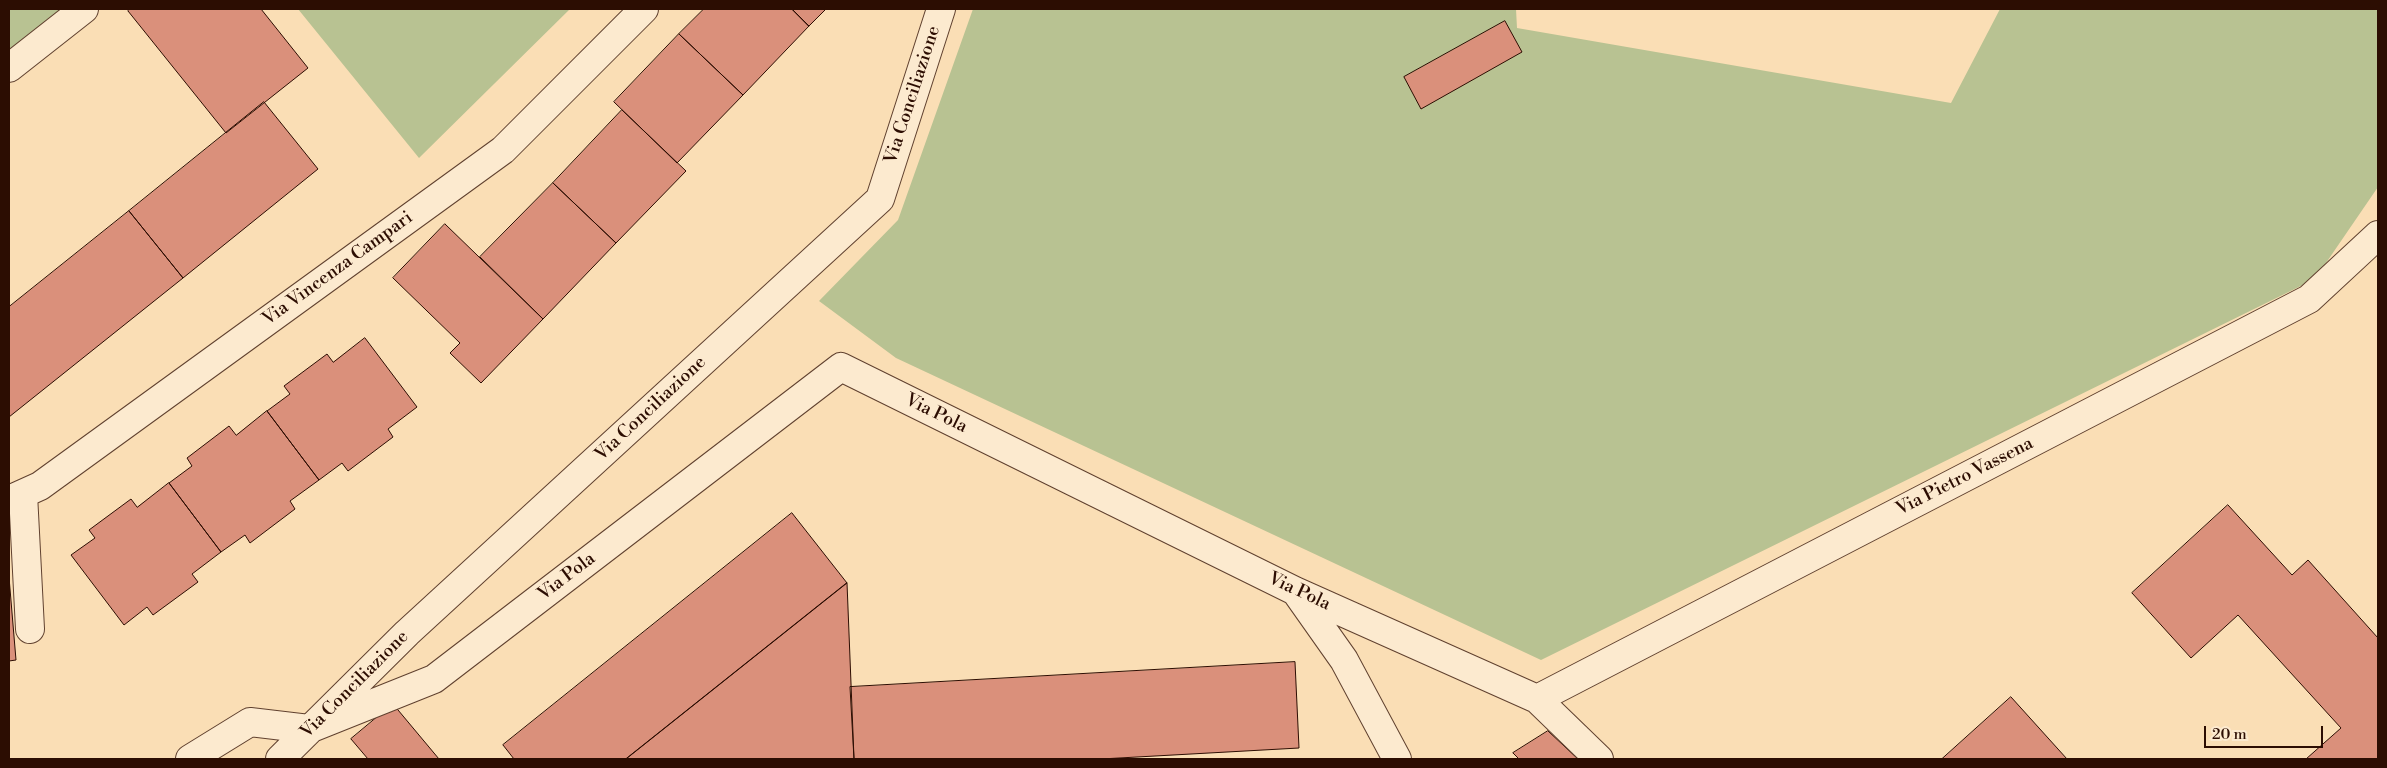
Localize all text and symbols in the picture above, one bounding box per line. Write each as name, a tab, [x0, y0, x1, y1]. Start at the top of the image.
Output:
street label: Via Conciliazione	[881, 23, 945, 167]
street label: Via Vincenza Campari	[259, 207, 417, 331]
street label: Via Conciliazione	[591, 352, 711, 466]
street label: Via Pola	[901, 390, 971, 438]
street label: Via Pietro Vassena	[1893, 433, 2037, 521]
street label: Via Pola	[534, 548, 600, 606]
street label: Via Pola	[1264, 568, 1334, 616]
street label: Via Conciliazione	[297, 627, 413, 743]
scale bar	[2207, 716, 2326, 748]
text: 20 m	[2212, 725, 2247, 744]

